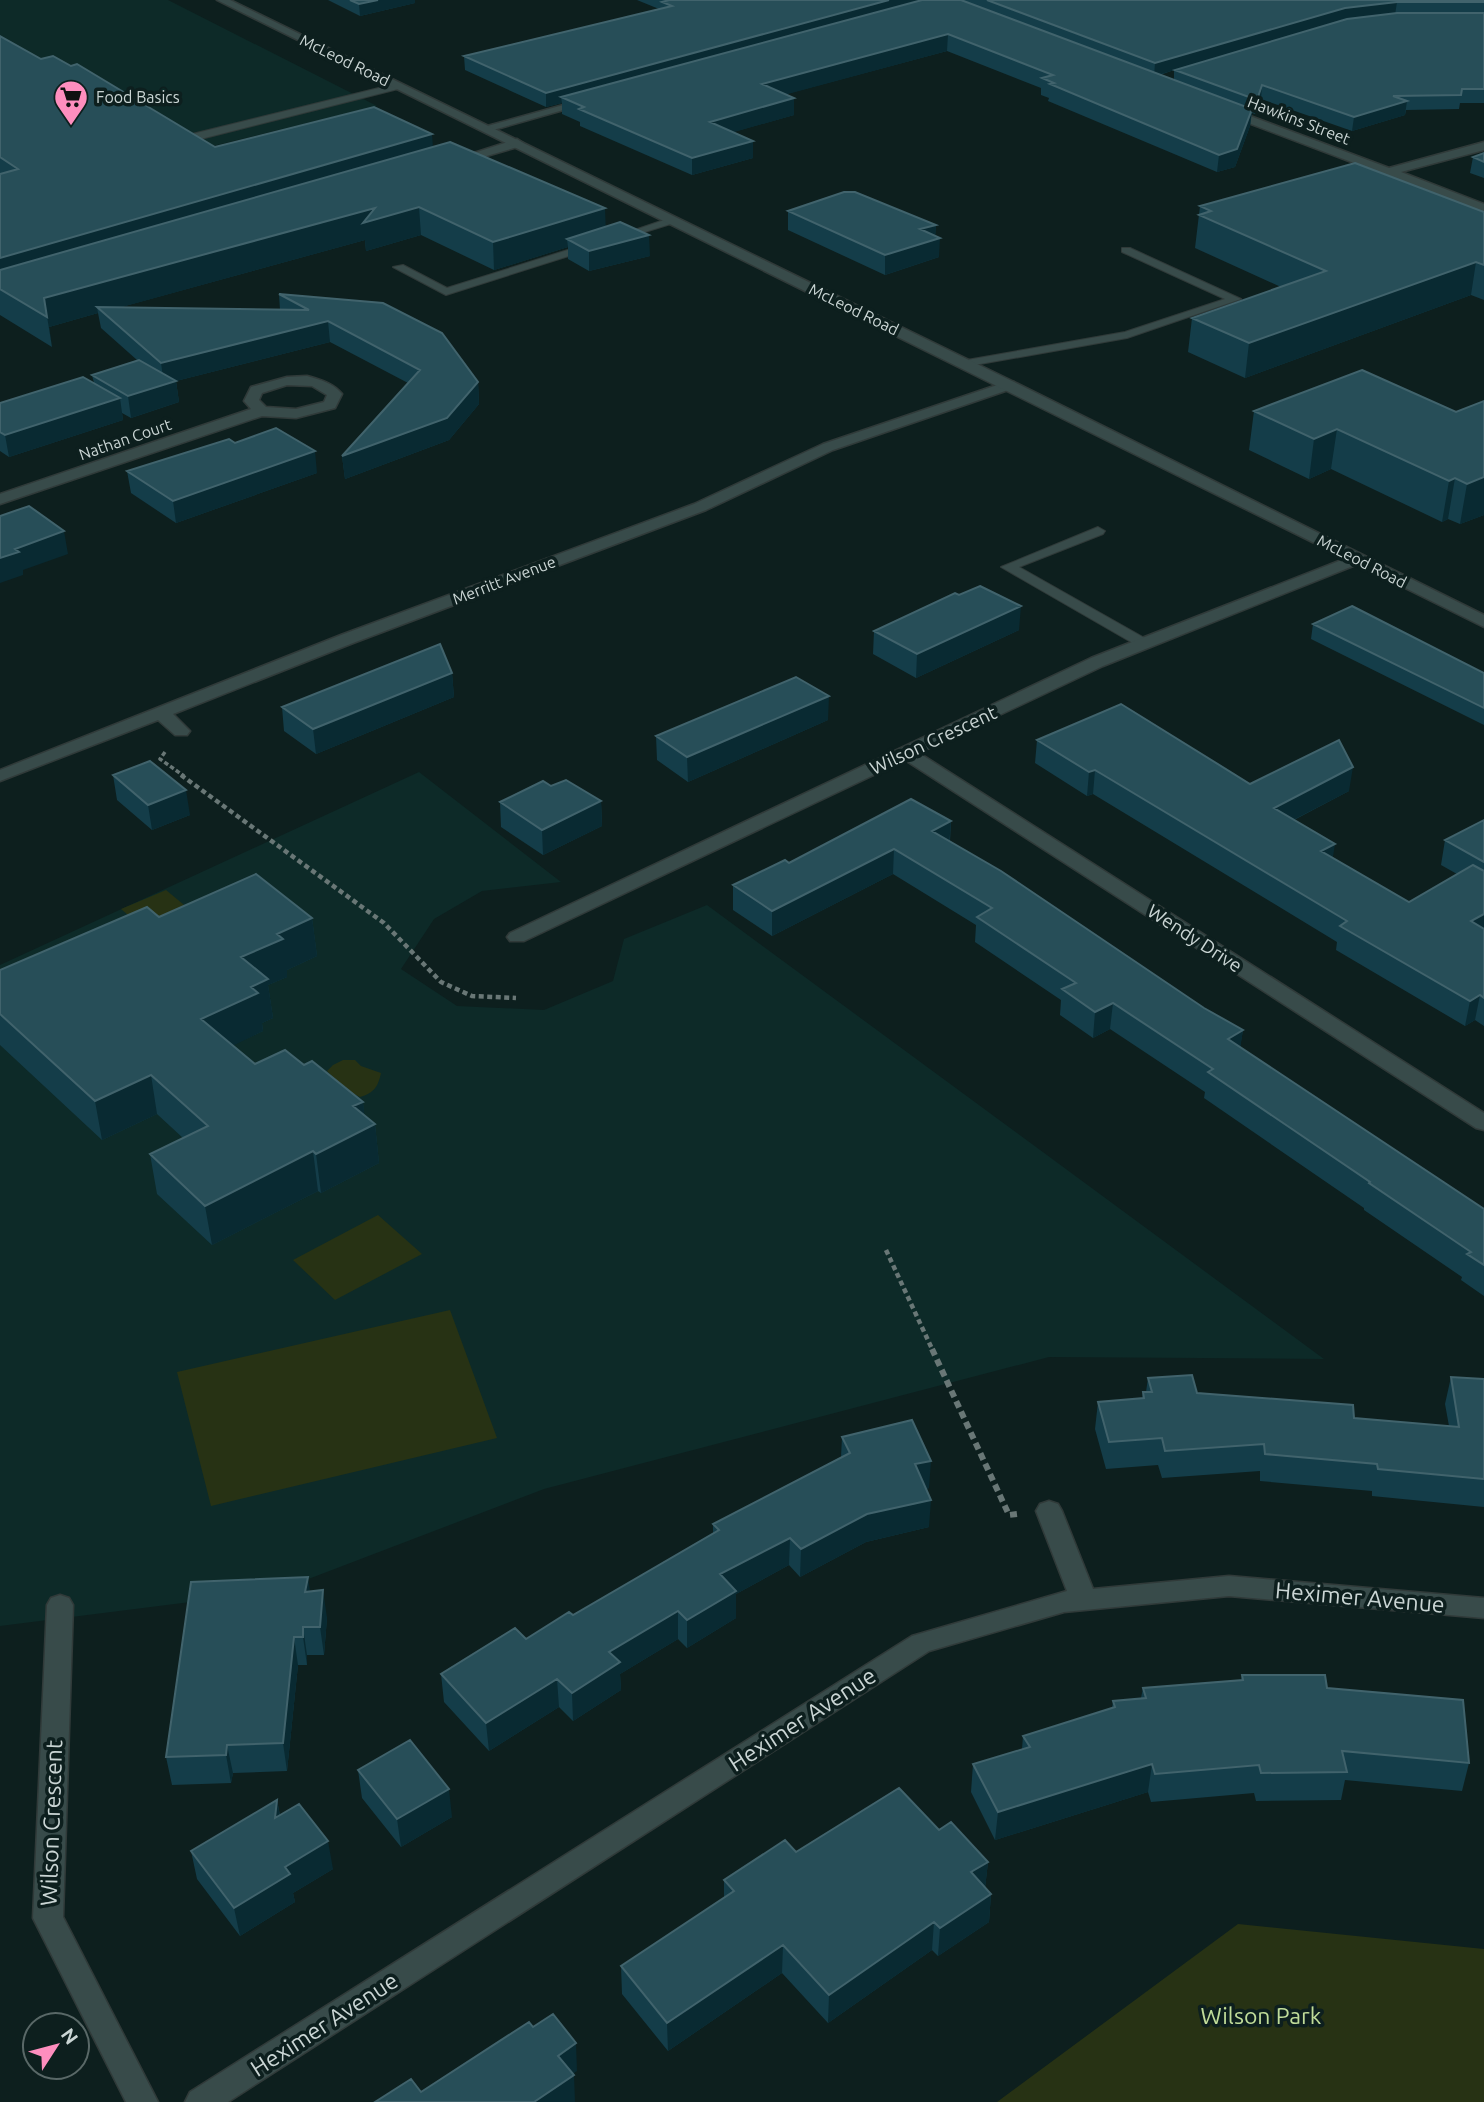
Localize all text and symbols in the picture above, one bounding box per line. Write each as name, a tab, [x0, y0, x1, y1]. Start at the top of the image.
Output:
street label: McLeod Road	[297, 31, 393, 89]
supermarket icon: Food Basics	[52, 78, 90, 127]
place label: Food Basics	[96, 88, 180, 106]
street label: Hawkins Street	[1245, 92, 1353, 148]
street label: McLeod Road	[806, 280, 902, 338]
street label: Nathan Court	[76, 415, 174, 463]
street label: McLeod Road	[1314, 531, 1410, 591]
street label: Merritt Avenue	[450, 552, 558, 608]
street label: Wilson Crescent	[866, 701, 1000, 779]
street label: Wendy Drive	[1144, 899, 1246, 977]
street label: Heximer Avenue	[1274, 1577, 1446, 1617]
street label: Heximer Avenue	[724, 1662, 880, 1776]
street label: Wilson Crescent	[36, 1740, 66, 1906]
street label: Heximer Avenue	[246, 1967, 402, 2081]
park label: Wilson Park	[1201, 2003, 1322, 2028]
north arrow	[21, 2011, 91, 2081]
text: N	[57, 2024, 83, 2048]

